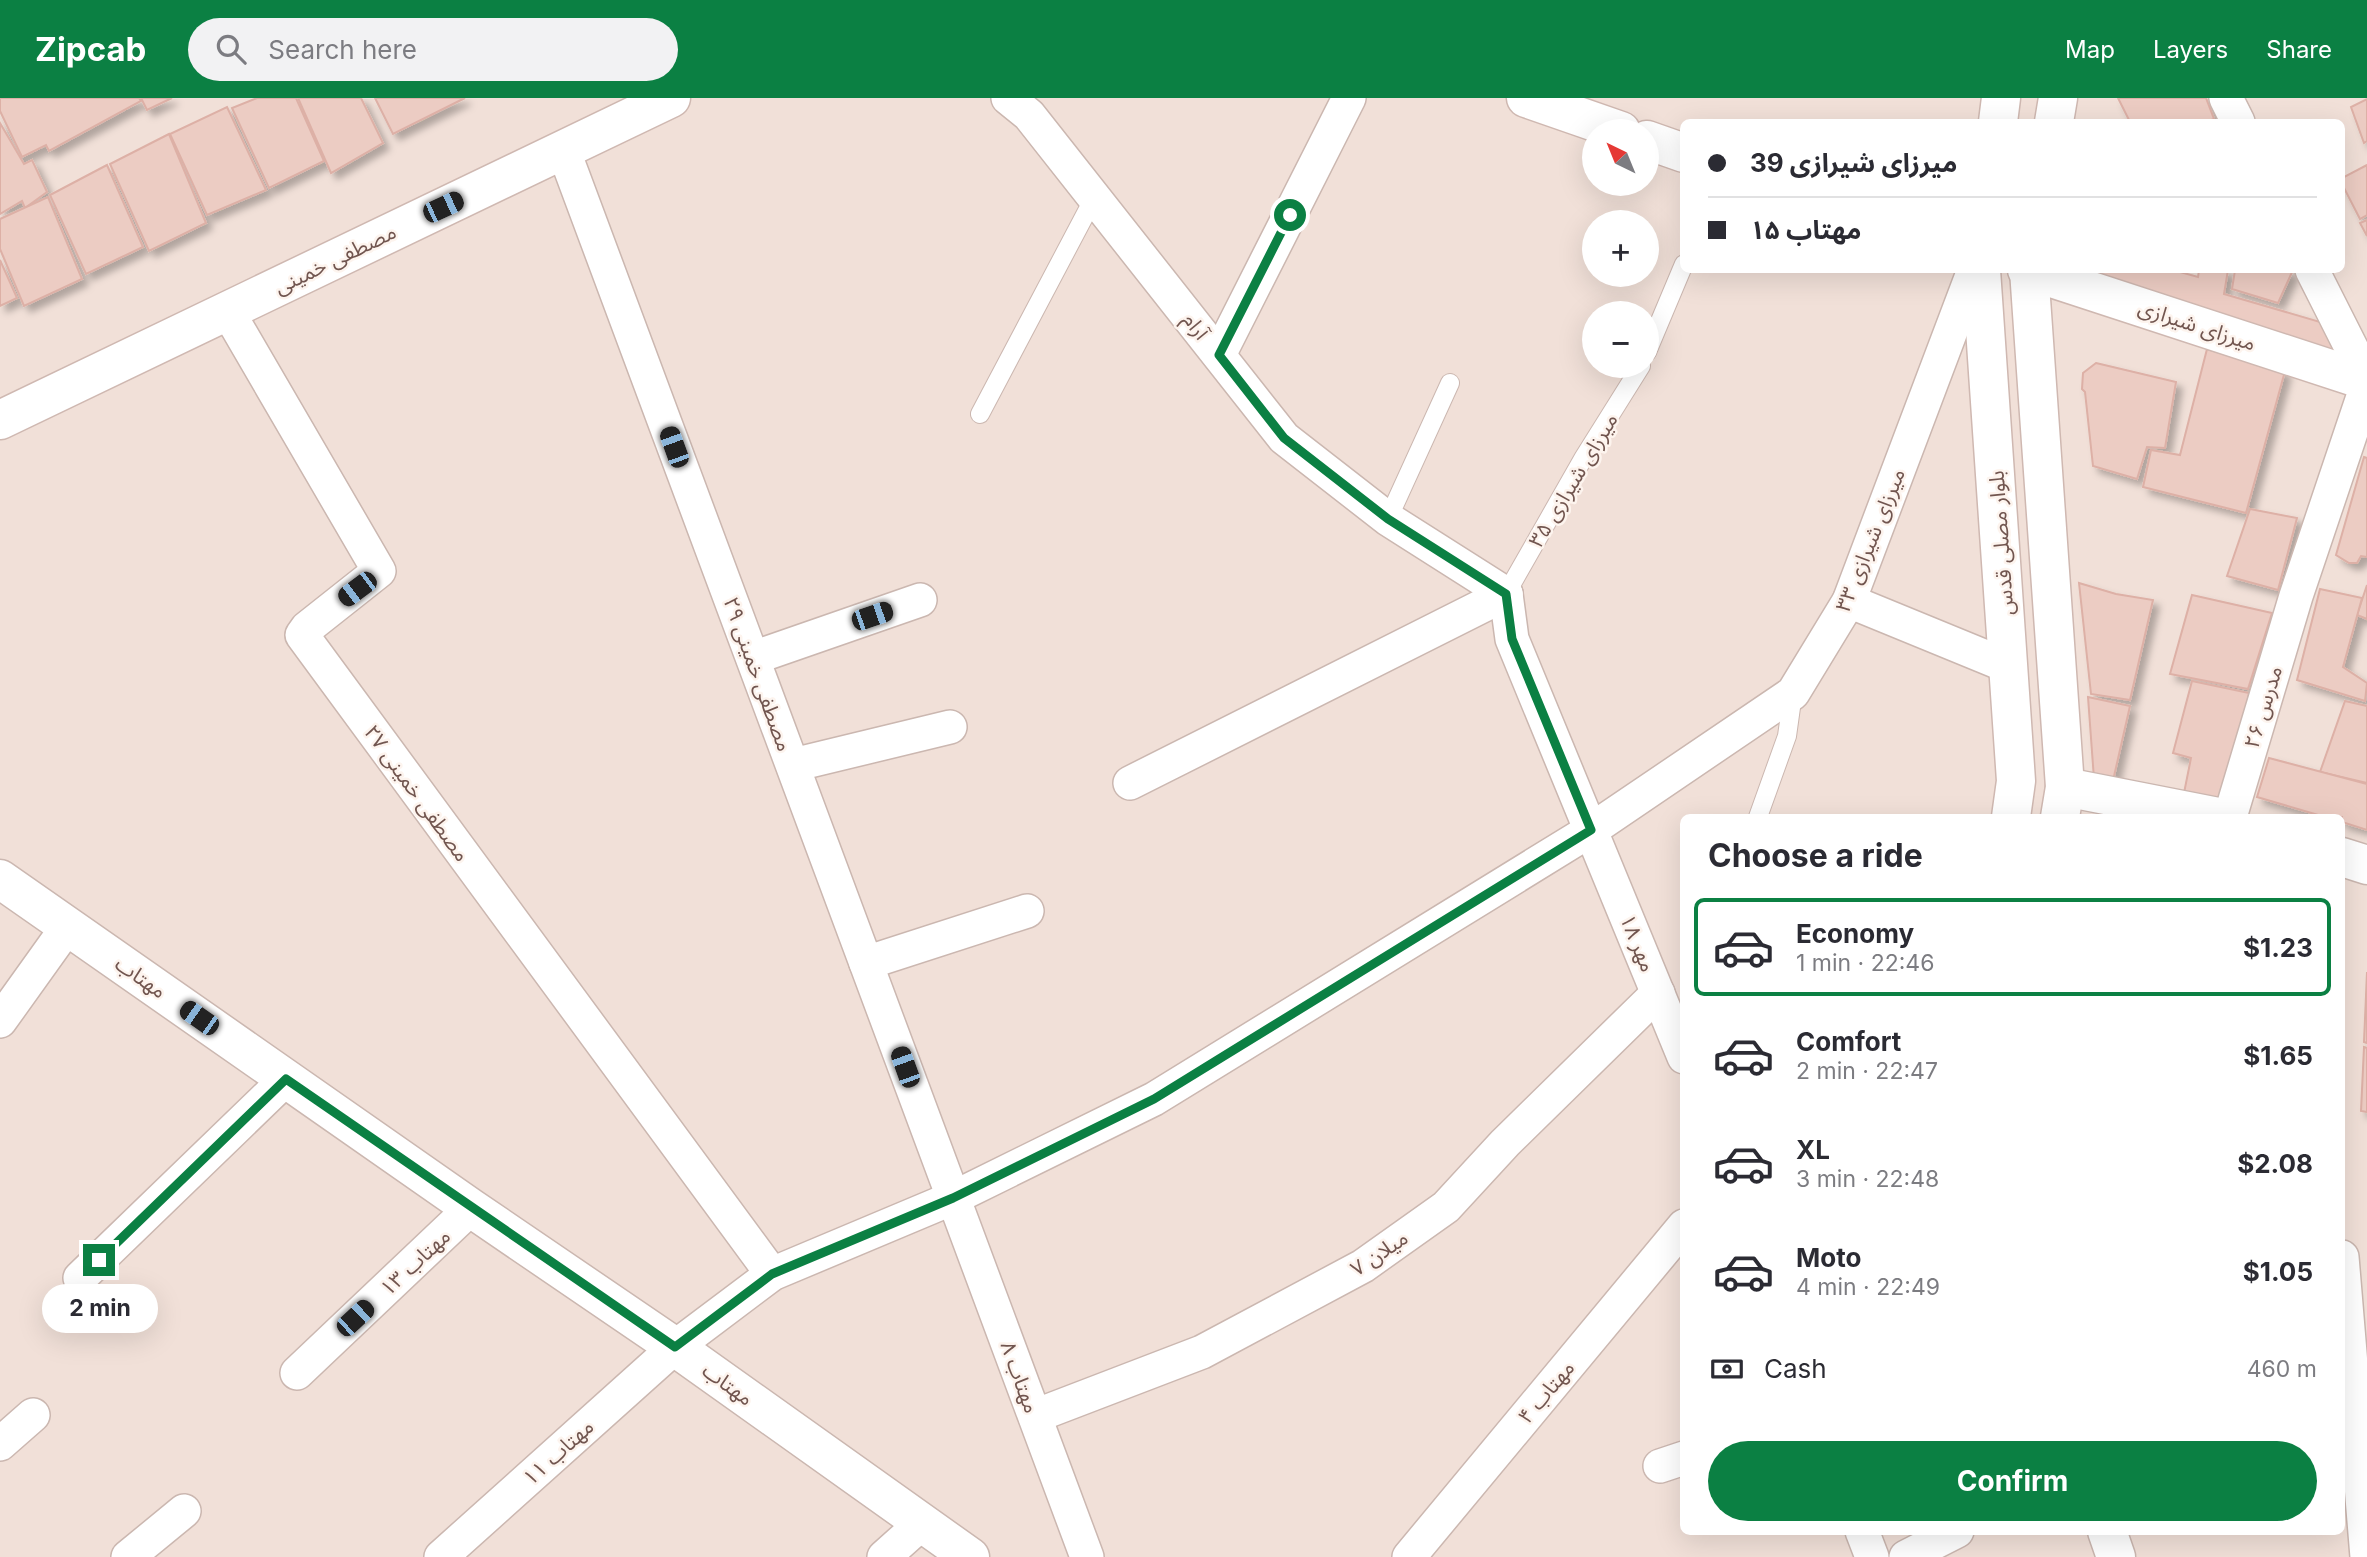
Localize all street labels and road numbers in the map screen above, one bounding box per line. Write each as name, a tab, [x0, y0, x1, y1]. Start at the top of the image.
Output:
street label: مصطفی خمینی	[270, 219, 400, 299]
street label: میرزای شیرازی	[2135, 294, 2259, 356]
street label: آرام	[1175, 308, 1215, 348]
street label: میرزای شیرازی ۳۵	[1523, 408, 1623, 552]
street label: میرزای شیرازی ۳۳	[1830, 465, 1910, 615]
street label: بلوار مصلی قدس	[1983, 470, 2019, 616]
street label: مصطفی خمینی ۲۹	[718, 593, 798, 755]
street label: مدرس ۲۶	[2239, 663, 2287, 751]
street label: مصطفی خمینی ۲۷	[359, 720, 475, 866]
street label: مهر ۱۸	[1615, 911, 1661, 975]
street label: مهتاب	[111, 951, 171, 1003]
street label: مهتاب ۱۳	[375, 1223, 455, 1301]
street label: میلان ۷	[1346, 1225, 1412, 1281]
street label: مهتاب ۸	[996, 1338, 1044, 1416]
street label: مهتاب ۴	[1513, 1355, 1579, 1429]
street label: مهتاب	[698, 1357, 758, 1411]
street label: مهتاب ۱۱	[518, 1414, 598, 1490]

